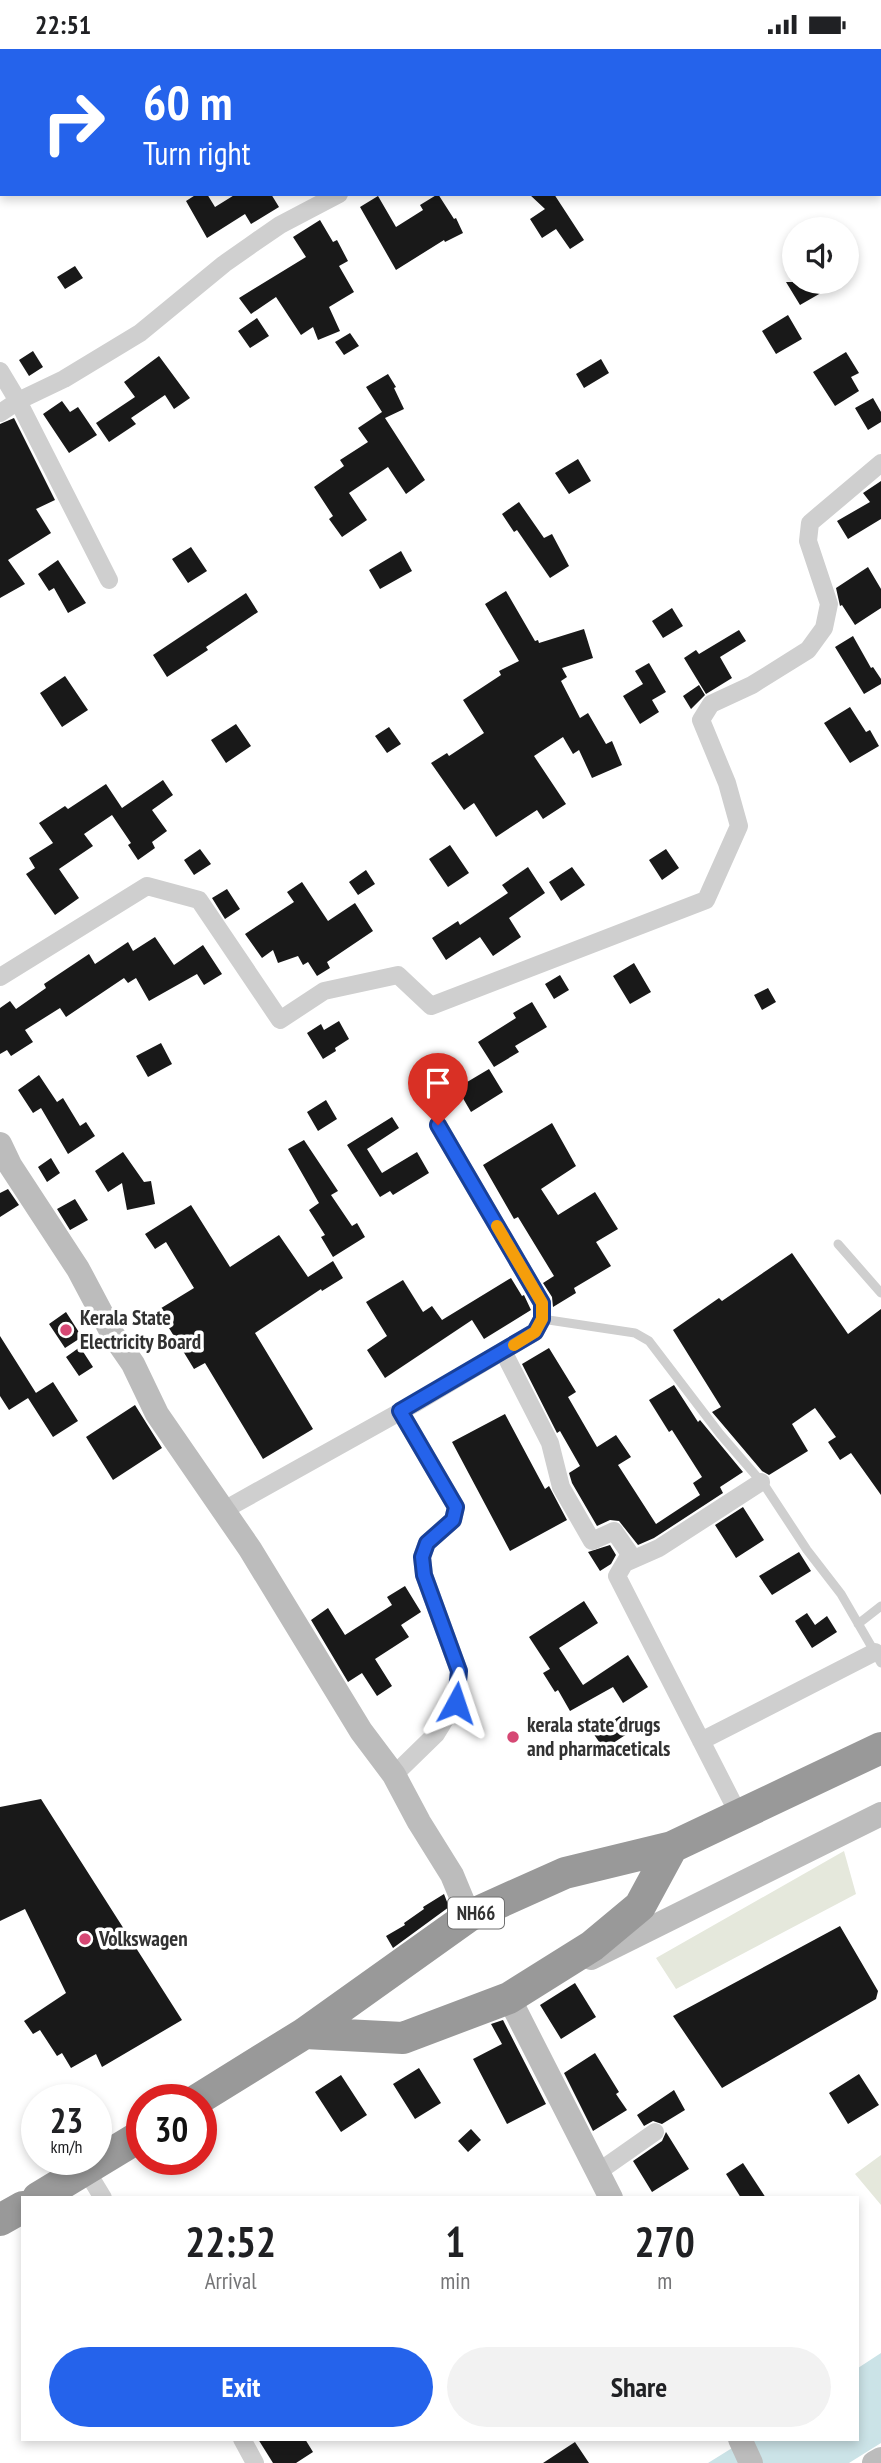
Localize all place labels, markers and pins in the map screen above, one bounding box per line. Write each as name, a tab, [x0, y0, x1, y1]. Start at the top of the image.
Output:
pin	[408, 1053, 468, 1125]
place label: Kerala State Electricity Board	[80, 1304, 201, 1355]
marker: Kerala State Electricity Board	[58, 1322, 74, 1338]
place label: kerala state drugs and pharmaceticals	[527, 1711, 670, 1762]
marker: kerala state drugs and pharmaceticals	[505, 1729, 521, 1745]
place label: Volkswagen	[98, 1925, 188, 1952]
marker: Volkswagen	[77, 1931, 93, 1947]

